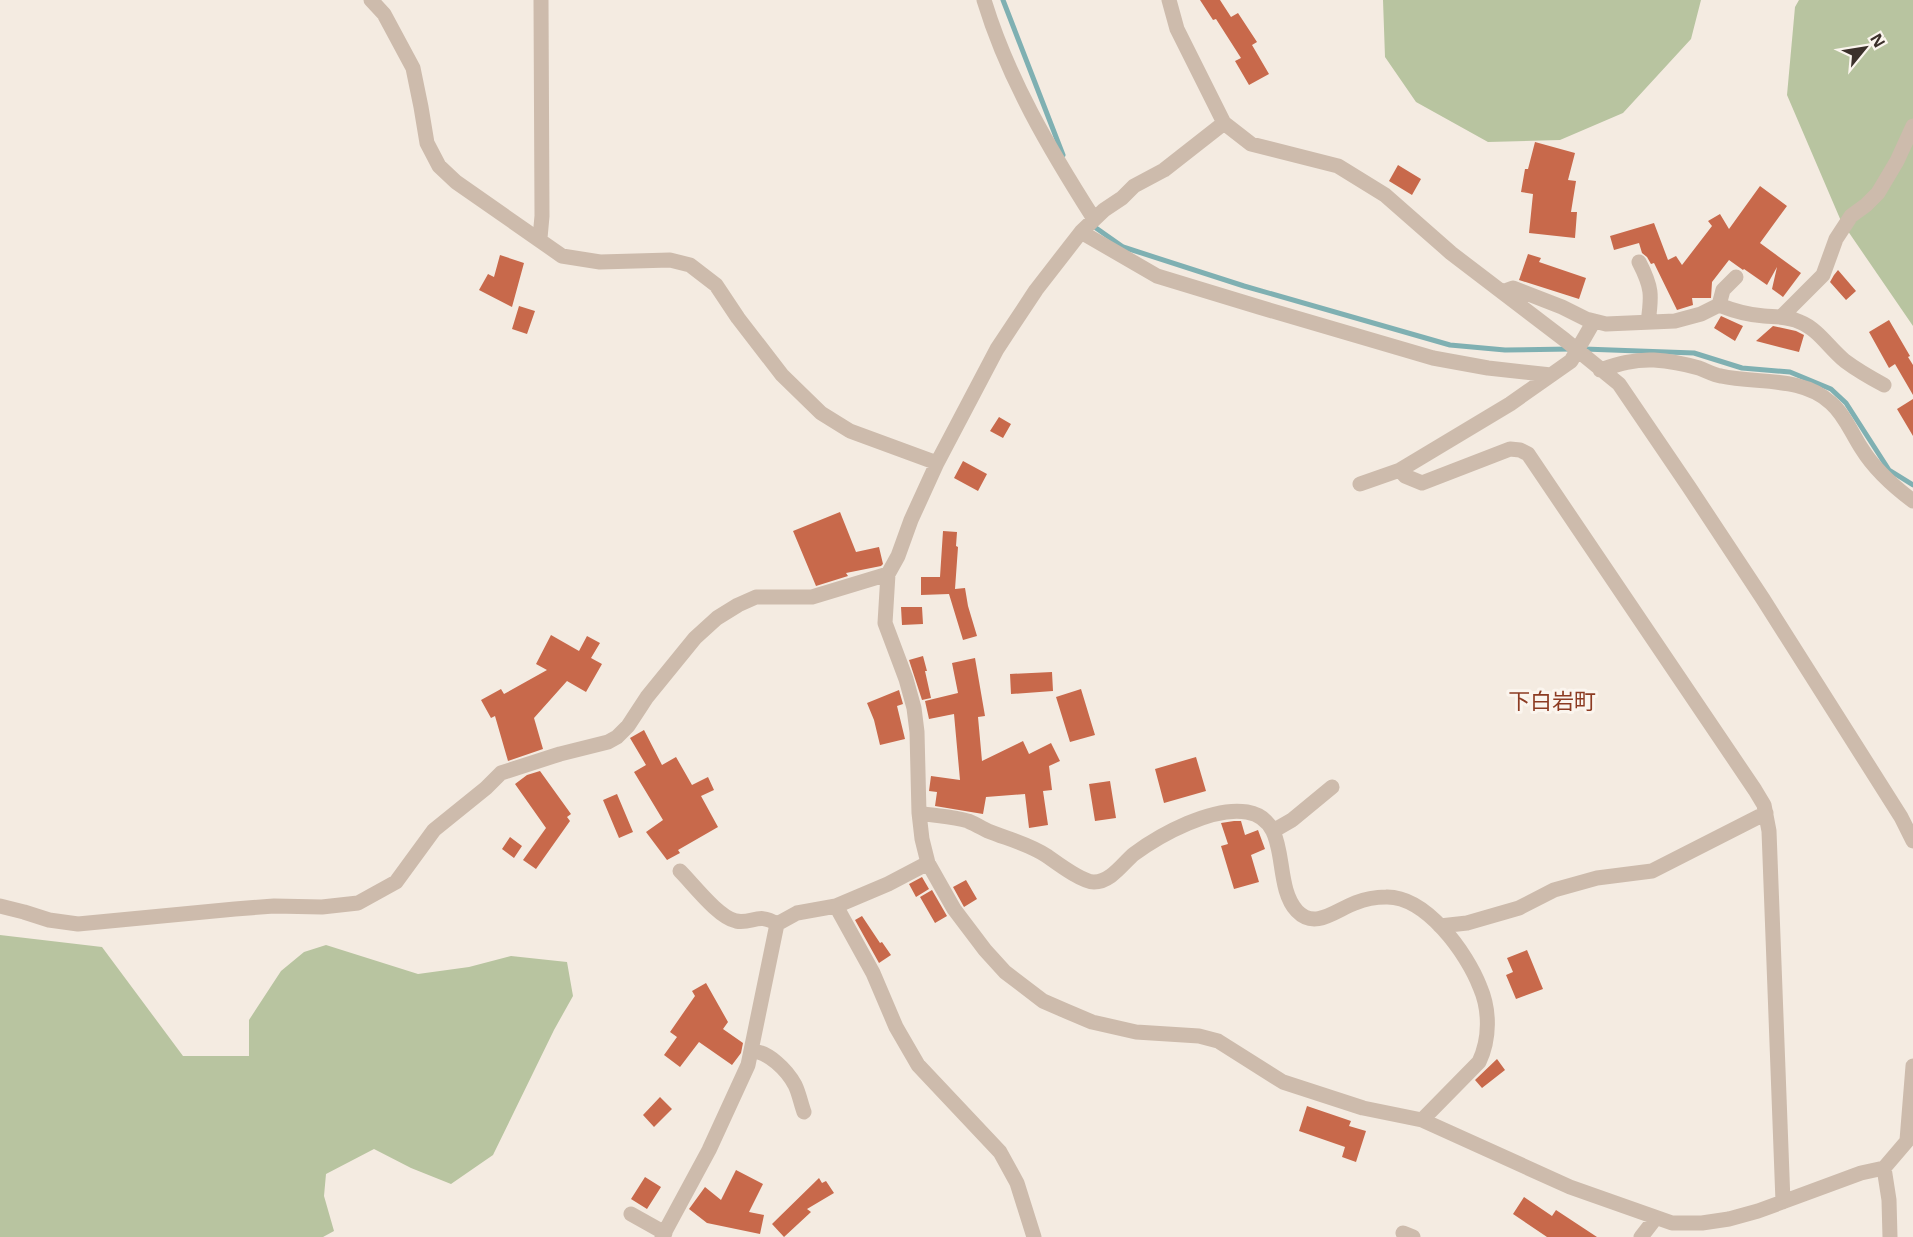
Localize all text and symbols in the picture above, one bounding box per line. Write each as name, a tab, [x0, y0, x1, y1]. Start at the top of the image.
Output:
north arrow	[1835, 18, 1895, 78]
text: N	[1865, 29, 1891, 52]
district label: 下白岩町	[1508, 685, 1596, 715]

